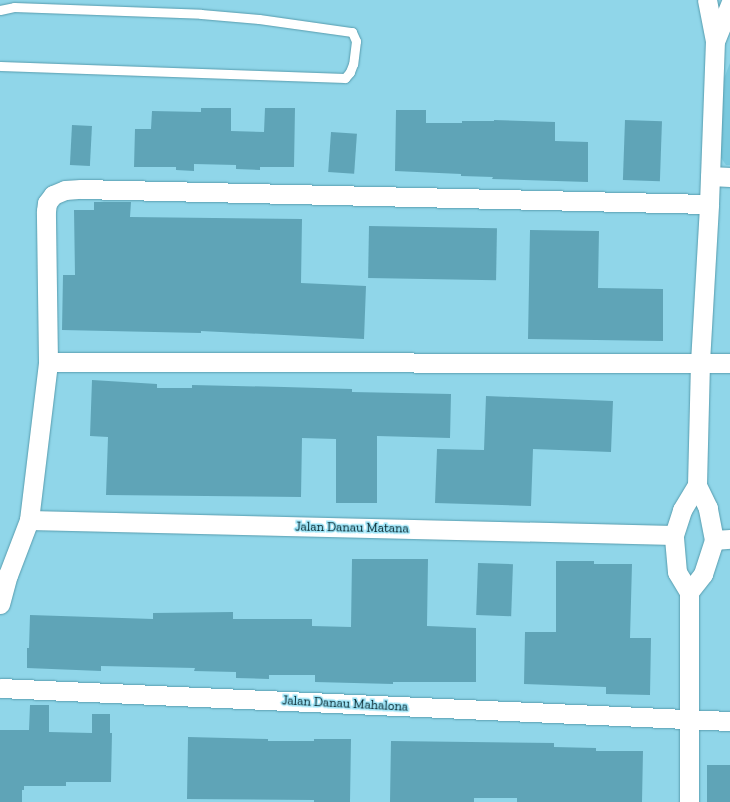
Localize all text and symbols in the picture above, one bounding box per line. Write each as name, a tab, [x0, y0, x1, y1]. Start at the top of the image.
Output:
street label: Jalan Danau Matana	[295, 519, 409, 537]
street label: Jalan Danau Mahalona	[281, 693, 409, 715]

